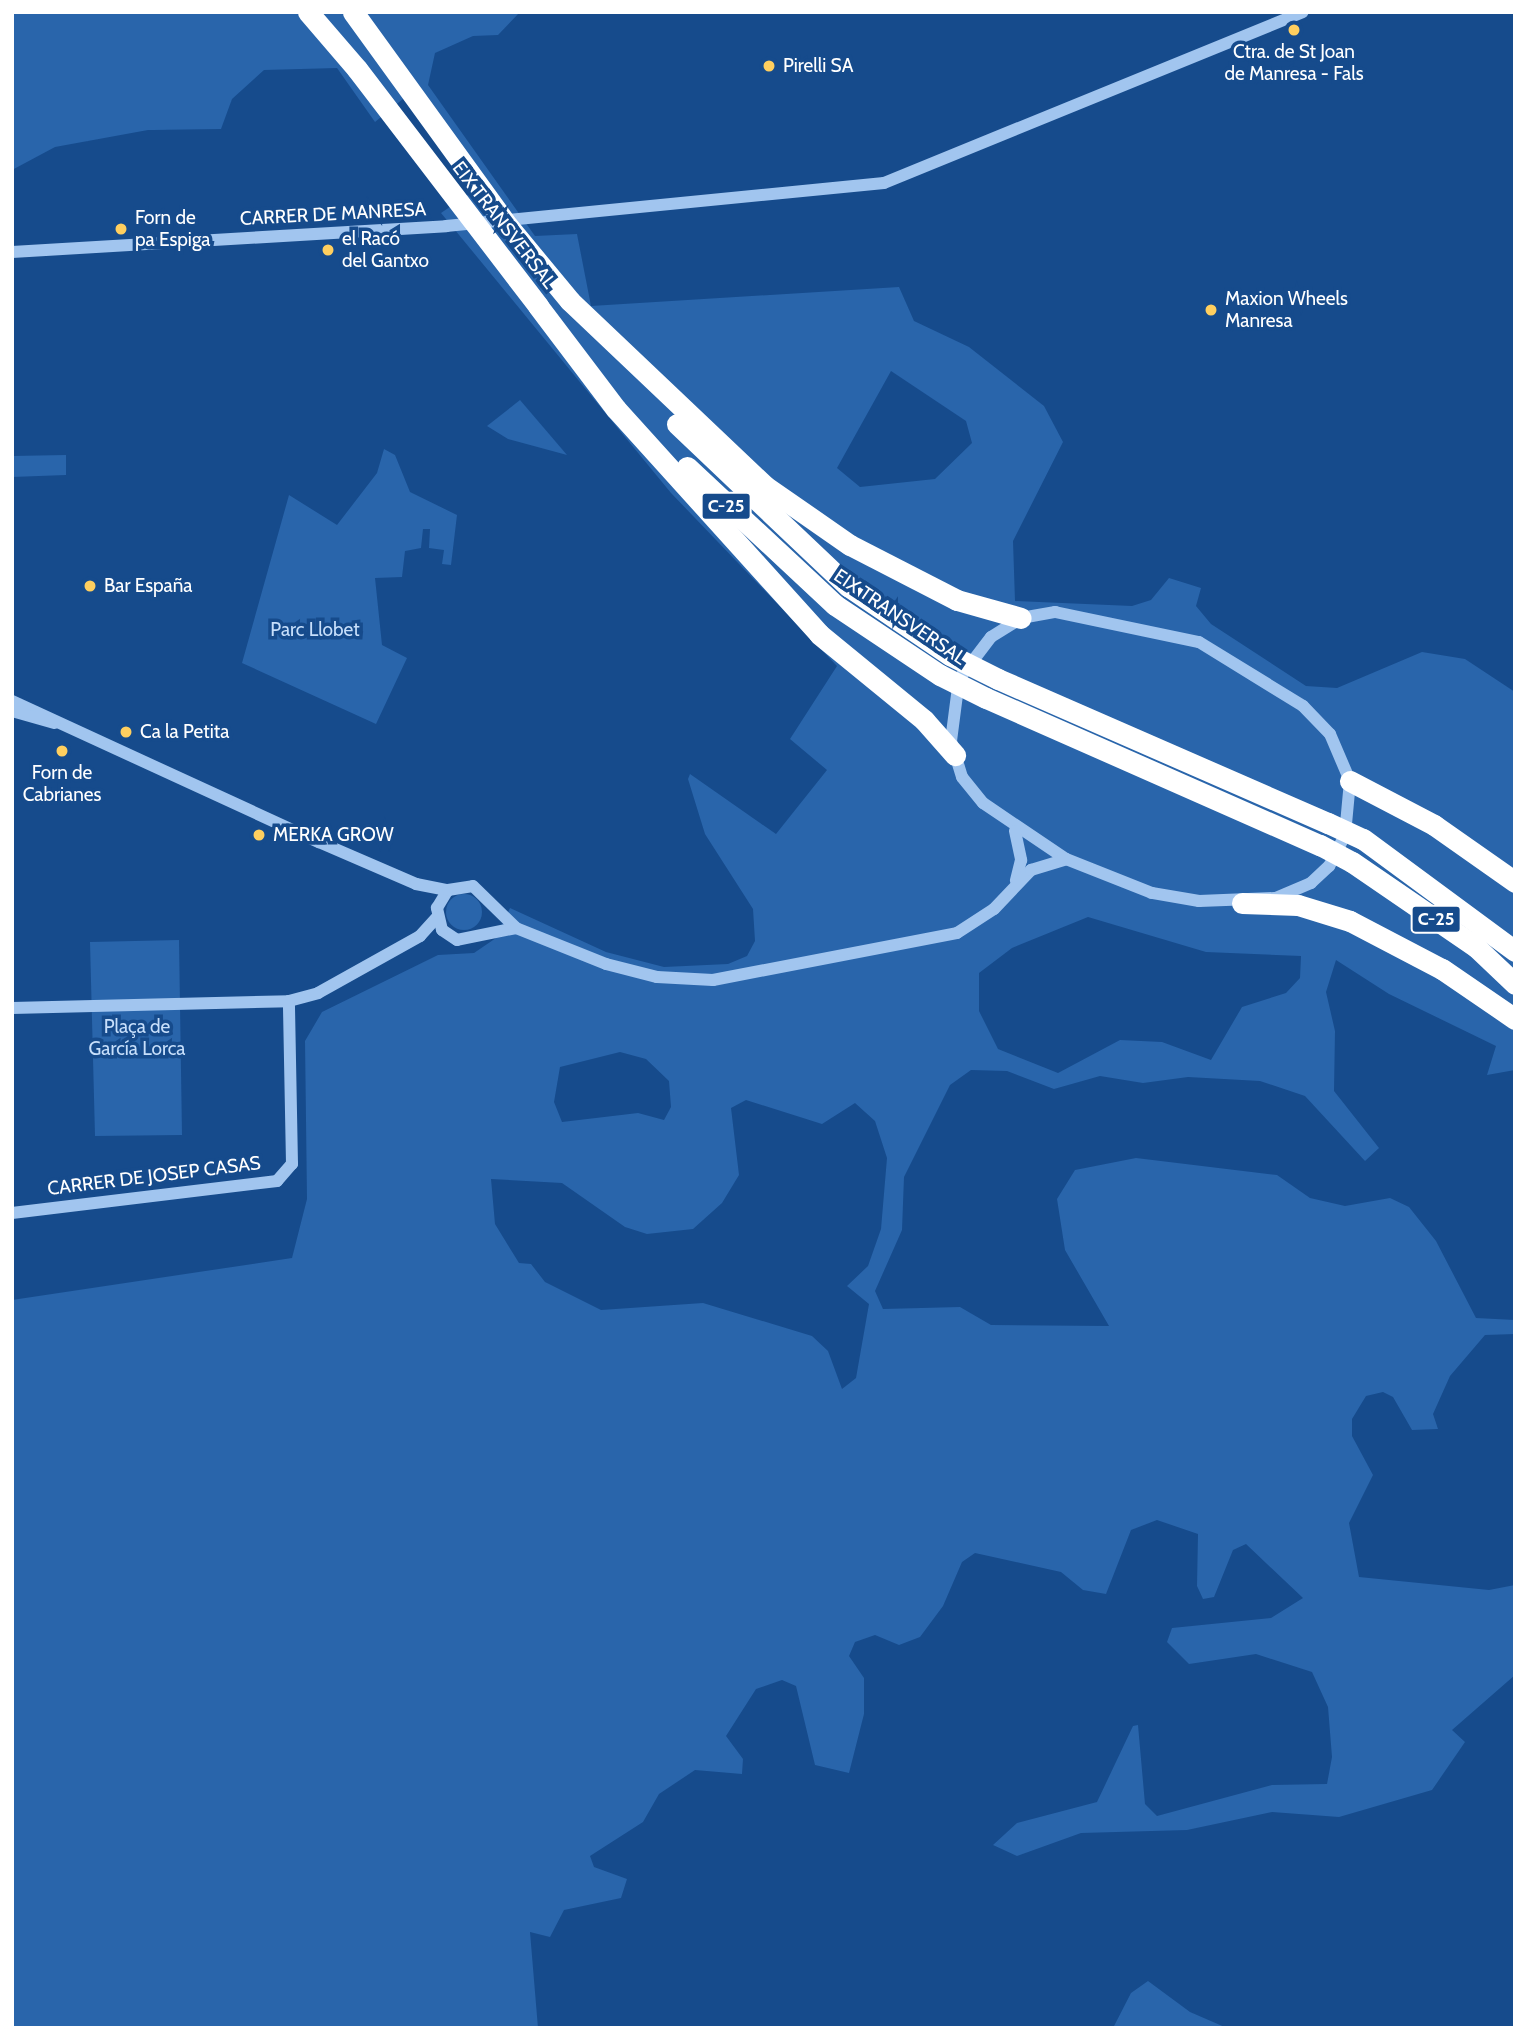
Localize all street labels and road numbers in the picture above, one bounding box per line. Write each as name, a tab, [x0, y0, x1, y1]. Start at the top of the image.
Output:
street label: EIX TRANSVERSAL	[447, 157, 561, 293]
street label: CARRER DE MANRESA	[239, 198, 427, 230]
road number: C-25	[700, 492, 752, 520]
street label: EIX TRANSVERSAL	[830, 564, 970, 670]
road number: C-25	[1410, 904, 1462, 934]
street label: CARRER DE JOSEP CASAS	[46, 1152, 262, 1200]

